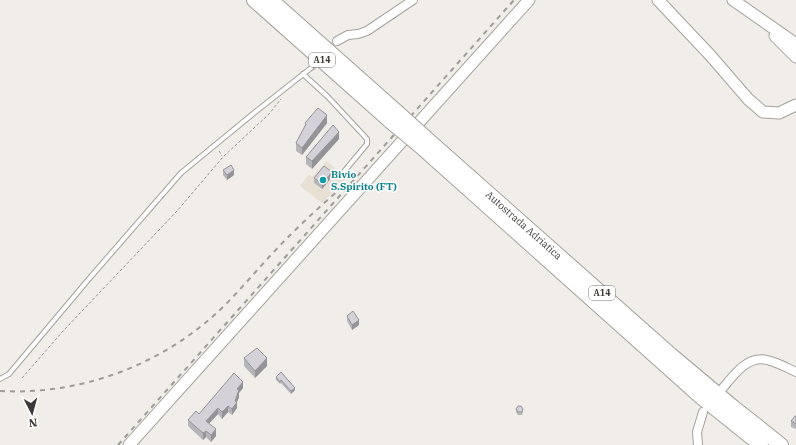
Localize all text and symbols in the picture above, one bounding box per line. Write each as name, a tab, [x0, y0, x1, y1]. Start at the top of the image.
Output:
road number: A14	[309, 53, 335, 67]
place label: Bivio S.Spirito (FT)	[331, 168, 397, 193]
marker: Bivio S.Spirito (FT)	[318, 175, 328, 185]
street label: Autostrada Adriatica	[483, 188, 565, 263]
road number: A14	[589, 286, 615, 300]
north arrow	[12, 393, 52, 433]
text: N	[28, 416, 38, 430]

